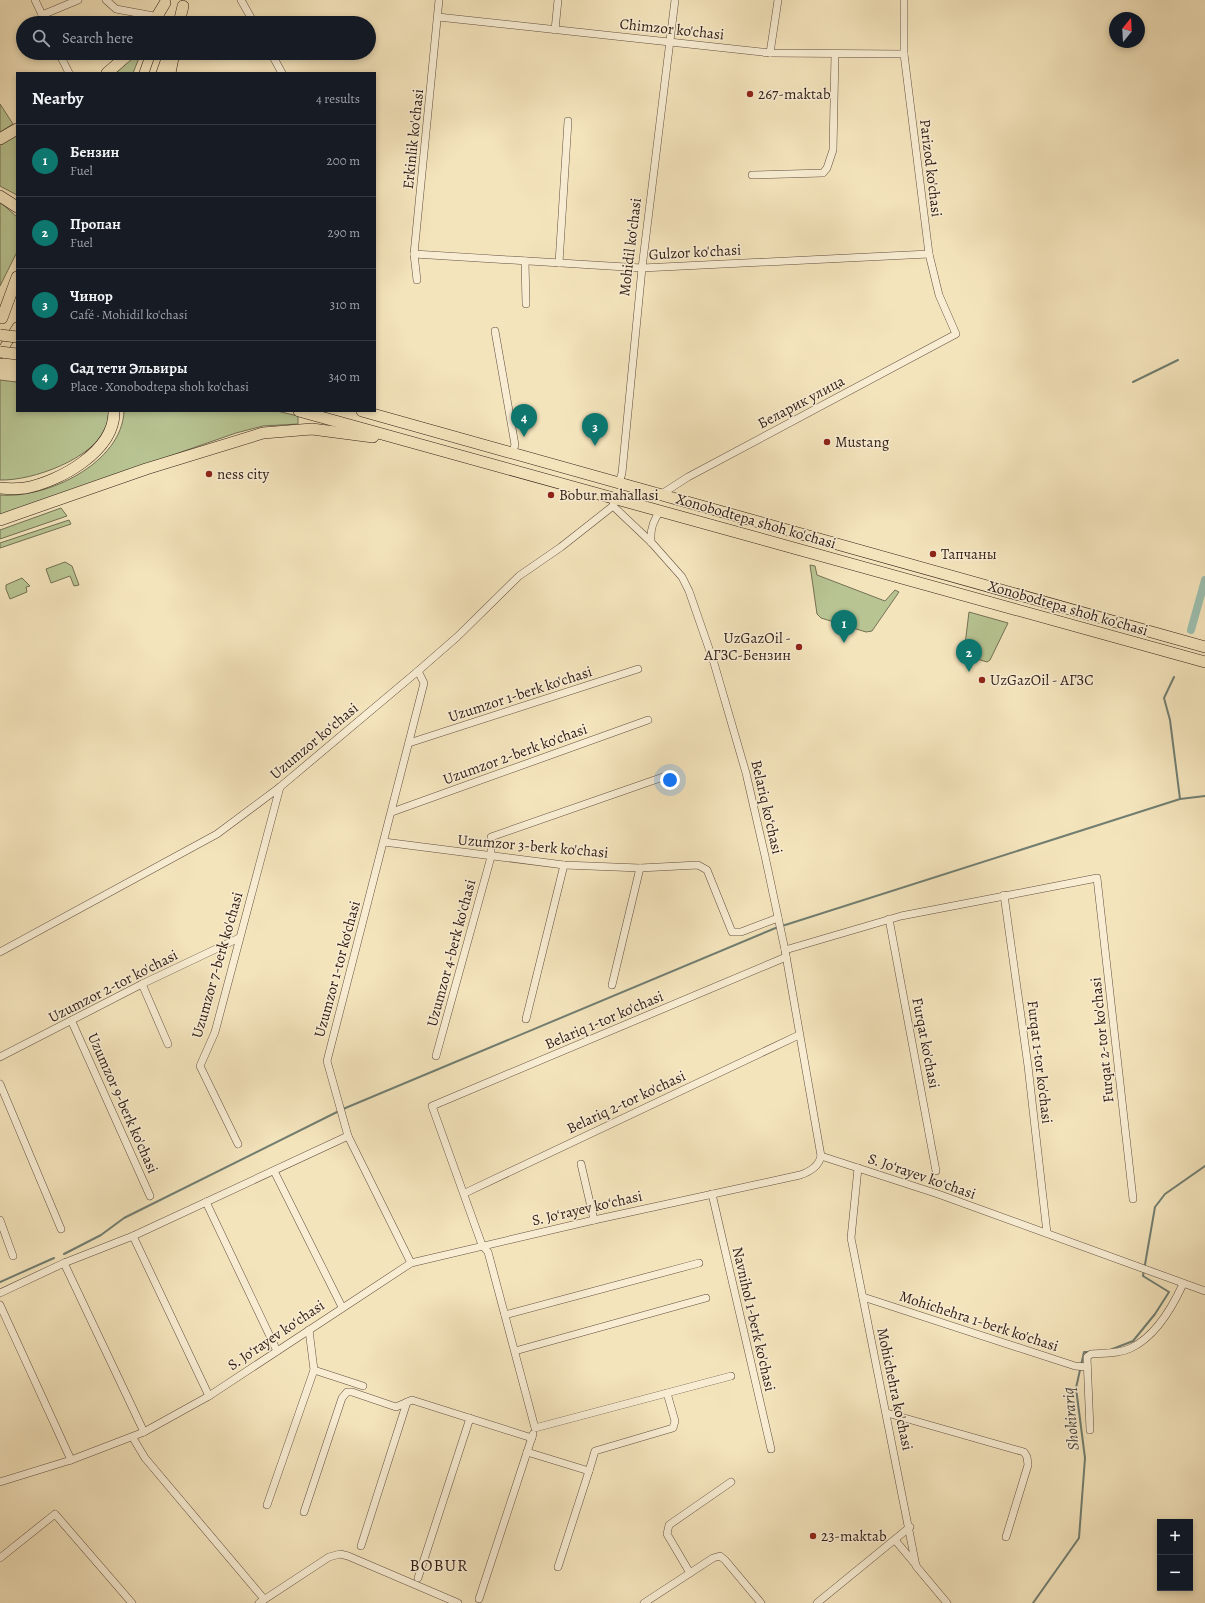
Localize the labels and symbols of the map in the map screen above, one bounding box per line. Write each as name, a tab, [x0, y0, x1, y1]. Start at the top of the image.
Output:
north arrow	[1109, 12, 1145, 48]
street label: Chimzor ko'chasi	[619, 14, 725, 44]
place label: 267-maktab	[758, 84, 831, 104]
street label: Erkinlik ko'chasi	[398, 88, 428, 190]
marker: 267-maktab	[745, 89, 755, 99]
street label: Parizod ko'chasi	[915, 118, 947, 218]
street label: Mohidil ko'chasi	[614, 197, 646, 297]
street label: Gulzor ko'chasi	[648, 240, 742, 264]
street label: Беларик улица	[754, 371, 848, 433]
pin: 4	[511, 404, 537, 437]
pin: 3	[582, 413, 608, 446]
place label: Mustang	[835, 432, 890, 452]
marker: Mustang	[822, 437, 832, 447]
place label: ness city	[217, 464, 270, 484]
marker: ness city	[204, 469, 214, 479]
place label: Bobur mahallasi	[559, 485, 659, 505]
street label: Xonobodtepa shoh ko'chasi	[674, 489, 838, 553]
marker: Bobur mahallasi	[546, 490, 556, 500]
place label: Тапчаны	[941, 544, 997, 564]
marker: Тапчаны	[928, 549, 938, 559]
street label: Xonobodtepa shoh ko'chasi	[986, 576, 1150, 640]
pin: 1	[831, 610, 857, 643]
place label: UzGazOil - АГЗС-Бензин	[703, 628, 791, 665]
pin: 2	[956, 639, 982, 672]
marker: UzGazOil - АГЗС-Бензин	[794, 642, 804, 652]
street label: Uzumzor 1-berk ko'chasi	[446, 661, 594, 727]
place label: UzGazOil - АГЗС	[990, 670, 1094, 690]
marker: UzGazOil - АГЗС	[977, 675, 987, 685]
street label: Uzumzor koʻchasi	[266, 698, 362, 784]
street label: Uzumzor 2-berk ko'chasi	[440, 719, 590, 789]
street label: Belariq koʻchasi	[746, 758, 788, 856]
your location	[660, 770, 680, 790]
street label: Uzumzor 3-berk ko'chasi	[457, 829, 609, 863]
street label: Uzumzor 4-berk ko'chasi	[422, 877, 480, 1029]
street label: Uzumzor 7-berk ko'chasi	[187, 890, 247, 1040]
street label: Uzumzor 1-tor ko‘chasi	[309, 898, 365, 1040]
street label: Uzumzor 2-tor ko'chasi	[45, 945, 181, 1027]
street label: Furqat 2-tor ko'chasi	[1085, 976, 1119, 1104]
street label: Belariq 1-tor ko'chasi	[542, 986, 666, 1054]
street label: Furqat ko'chasi	[907, 996, 945, 1090]
street label: Furqat 1-tor ko'chasi	[1023, 999, 1057, 1125]
street label: Uzumzor 9-berk ko'chasi	[83, 1030, 163, 1176]
street label: Belariq 2-tor ko'chasi	[563, 1066, 689, 1138]
street label: S. Joʻrayev koʻchasi	[865, 1148, 979, 1204]
street label: S. Joʻrayev koʻchasi	[530, 1186, 644, 1230]
street label: Navnihol 1-berk ko'chasi	[728, 1245, 780, 1393]
street label: Mohichehra 1-berk ko'chasi	[897, 1286, 1061, 1356]
street label: S. Joʻrayev koʻchasi	[224, 1295, 328, 1375]
street label: Mohichehra ko'chasi	[872, 1326, 918, 1452]
water label: Shokirariq	[1057, 1387, 1085, 1451]
place label: 23-maktab	[821, 1526, 887, 1546]
marker: 23-maktab	[808, 1531, 818, 1541]
district label: BOBUR	[409, 1554, 469, 1577]

